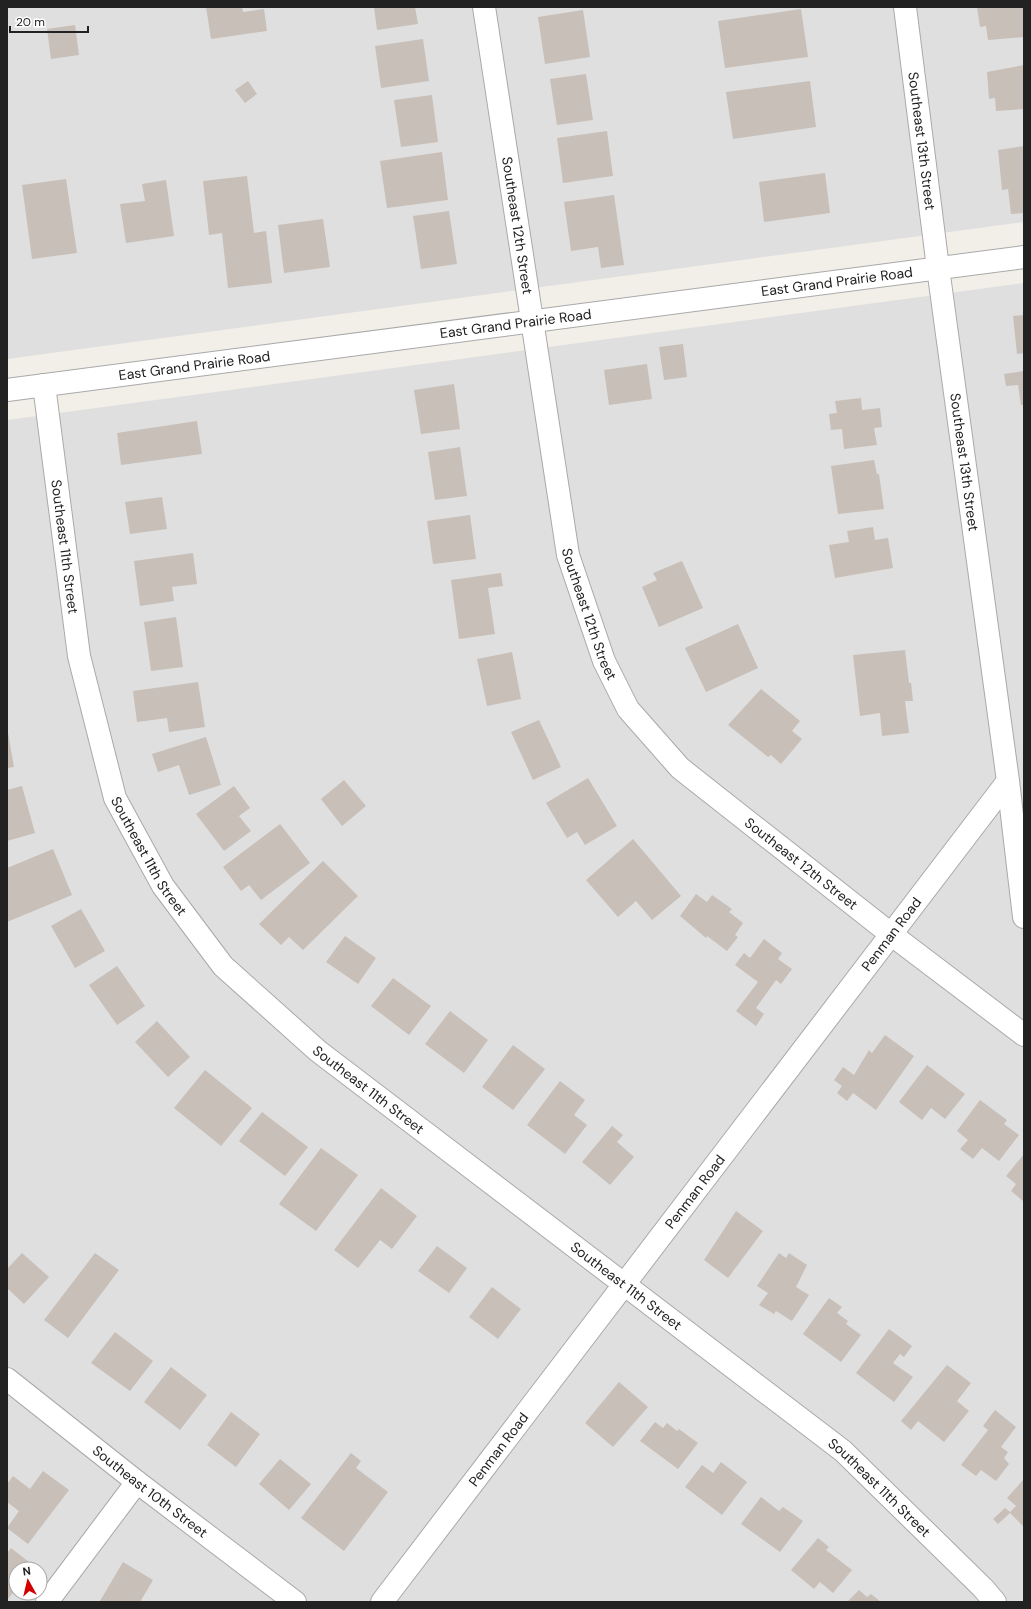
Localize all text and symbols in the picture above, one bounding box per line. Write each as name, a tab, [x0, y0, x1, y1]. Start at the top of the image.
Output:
scale bar	[10, 8, 88, 34]
text: 20 m	[16, 14, 45, 30]
street label: Southeast 13th Street	[904, 71, 940, 211]
street label: Southeast 12th Street	[498, 155, 537, 296]
street label: East Grand Prairie Road	[760, 263, 914, 300]
street label: East Grand Prairie Road	[439, 305, 593, 342]
street label: East Grand Prairie Road	[118, 347, 271, 384]
street label: Southeast 13th Street	[946, 392, 983, 532]
street label: Southeast 11th Street	[47, 478, 82, 615]
street label: Southeast 12th Street	[558, 547, 621, 683]
street label: Southeast 11th Street	[107, 793, 191, 919]
street label: Southeast 12th Street	[741, 813, 861, 914]
street label: Penman Road	[857, 893, 925, 975]
street label: Southeast 11th Street	[309, 1042, 428, 1138]
street label: Penman Road	[661, 1151, 729, 1232]
street label: Southeast 11th Street	[567, 1238, 686, 1334]
street label: Penman Road	[465, 1409, 532, 1490]
street label: Southeast 11th Street	[825, 1434, 934, 1541]
street label: Southeast 10th Street	[89, 1441, 211, 1541]
north arrow	[8, 1561, 48, 1601]
text: N	[22, 1564, 32, 1579]

